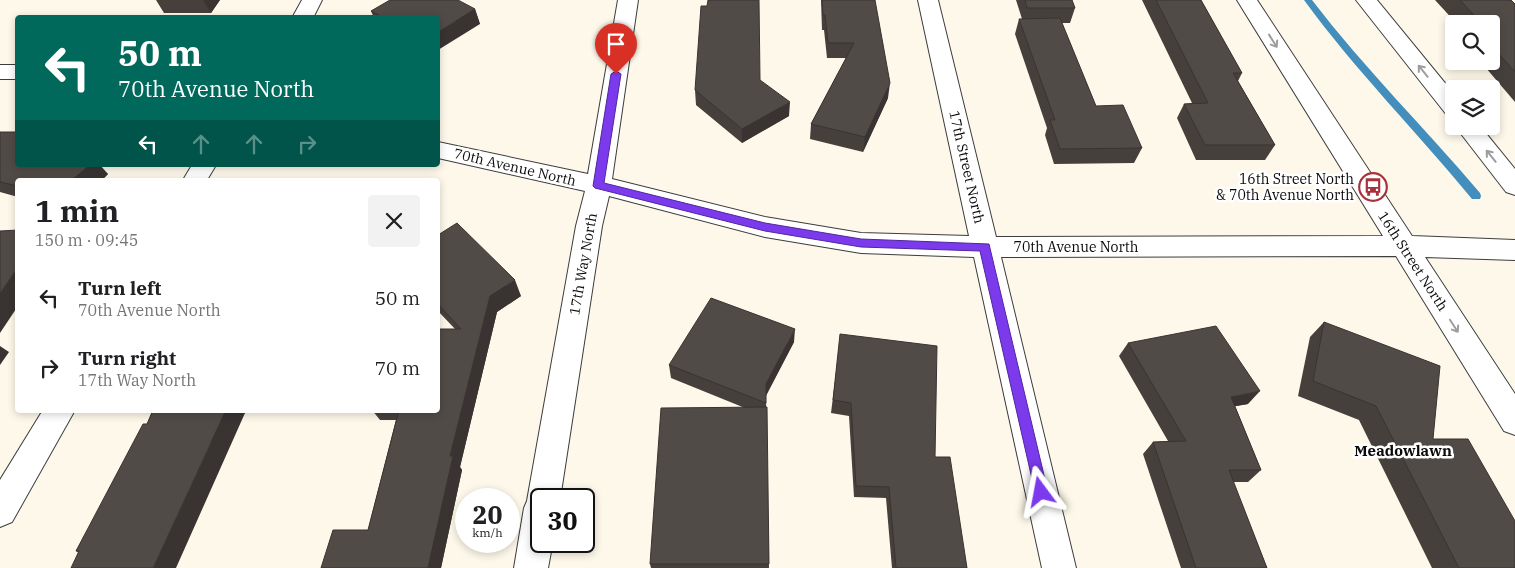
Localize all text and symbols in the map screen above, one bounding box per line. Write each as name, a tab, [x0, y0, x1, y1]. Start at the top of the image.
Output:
map controls	[1445, 15, 1500, 135]
button: search	[1445, 15, 1500, 70]
pin	[595, 23, 637, 74]
text: 50 m	[118, 30, 202, 76]
icon: arrive	[602, 30, 630, 58]
one-way arrow	[1268, 34, 1278, 48]
icon: left	[35, 35, 100, 100]
one-way arrow	[1418, 65, 1429, 78]
text: 70th Avenue North	[118, 74, 314, 103]
button: layers	[1445, 80, 1500, 135]
street label: 17th Street North	[945, 109, 989, 225]
icon: left	[134, 130, 162, 158]
icon: ahead	[187, 130, 215, 158]
icon: ahead	[240, 130, 268, 158]
icon: right	[293, 130, 321, 158]
street label: 70th Avenue North	[452, 144, 578, 190]
one-way arrow	[1486, 150, 1497, 163]
place label: 16th Street North & 70th Avenue North	[1216, 170, 1354, 204]
bus stop icon: 16th Street North & 70th Avenue North	[1358, 172, 1388, 202]
text: 1 min	[35, 191, 119, 230]
button: close	[368, 195, 420, 247]
street label: 16th Street North	[1374, 208, 1452, 314]
street label: 17th Way North	[565, 211, 601, 316]
text: 150 m · 09:45	[35, 230, 138, 250]
street label: 70th Avenue North	[1014, 238, 1139, 256]
text: Turn left	[78, 276, 161, 300]
icon: left	[35, 284, 63, 312]
text: 50 m	[375, 286, 420, 310]
text: 70th Avenue North	[78, 300, 221, 320]
one-way arrow	[1449, 319, 1459, 333]
text: Turn right	[78, 346, 176, 370]
icon: right	[35, 354, 63, 382]
text: 70 m	[375, 356, 420, 380]
text: 17th Way North	[78, 370, 196, 390]
district label: Meadowlawn	[1354, 441, 1452, 460]
position arrow	[1014, 465, 1066, 517]
speed limit sign: 30	[530, 488, 595, 553]
text: 20	[472, 498, 503, 531]
text: km/h	[472, 525, 503, 540]

